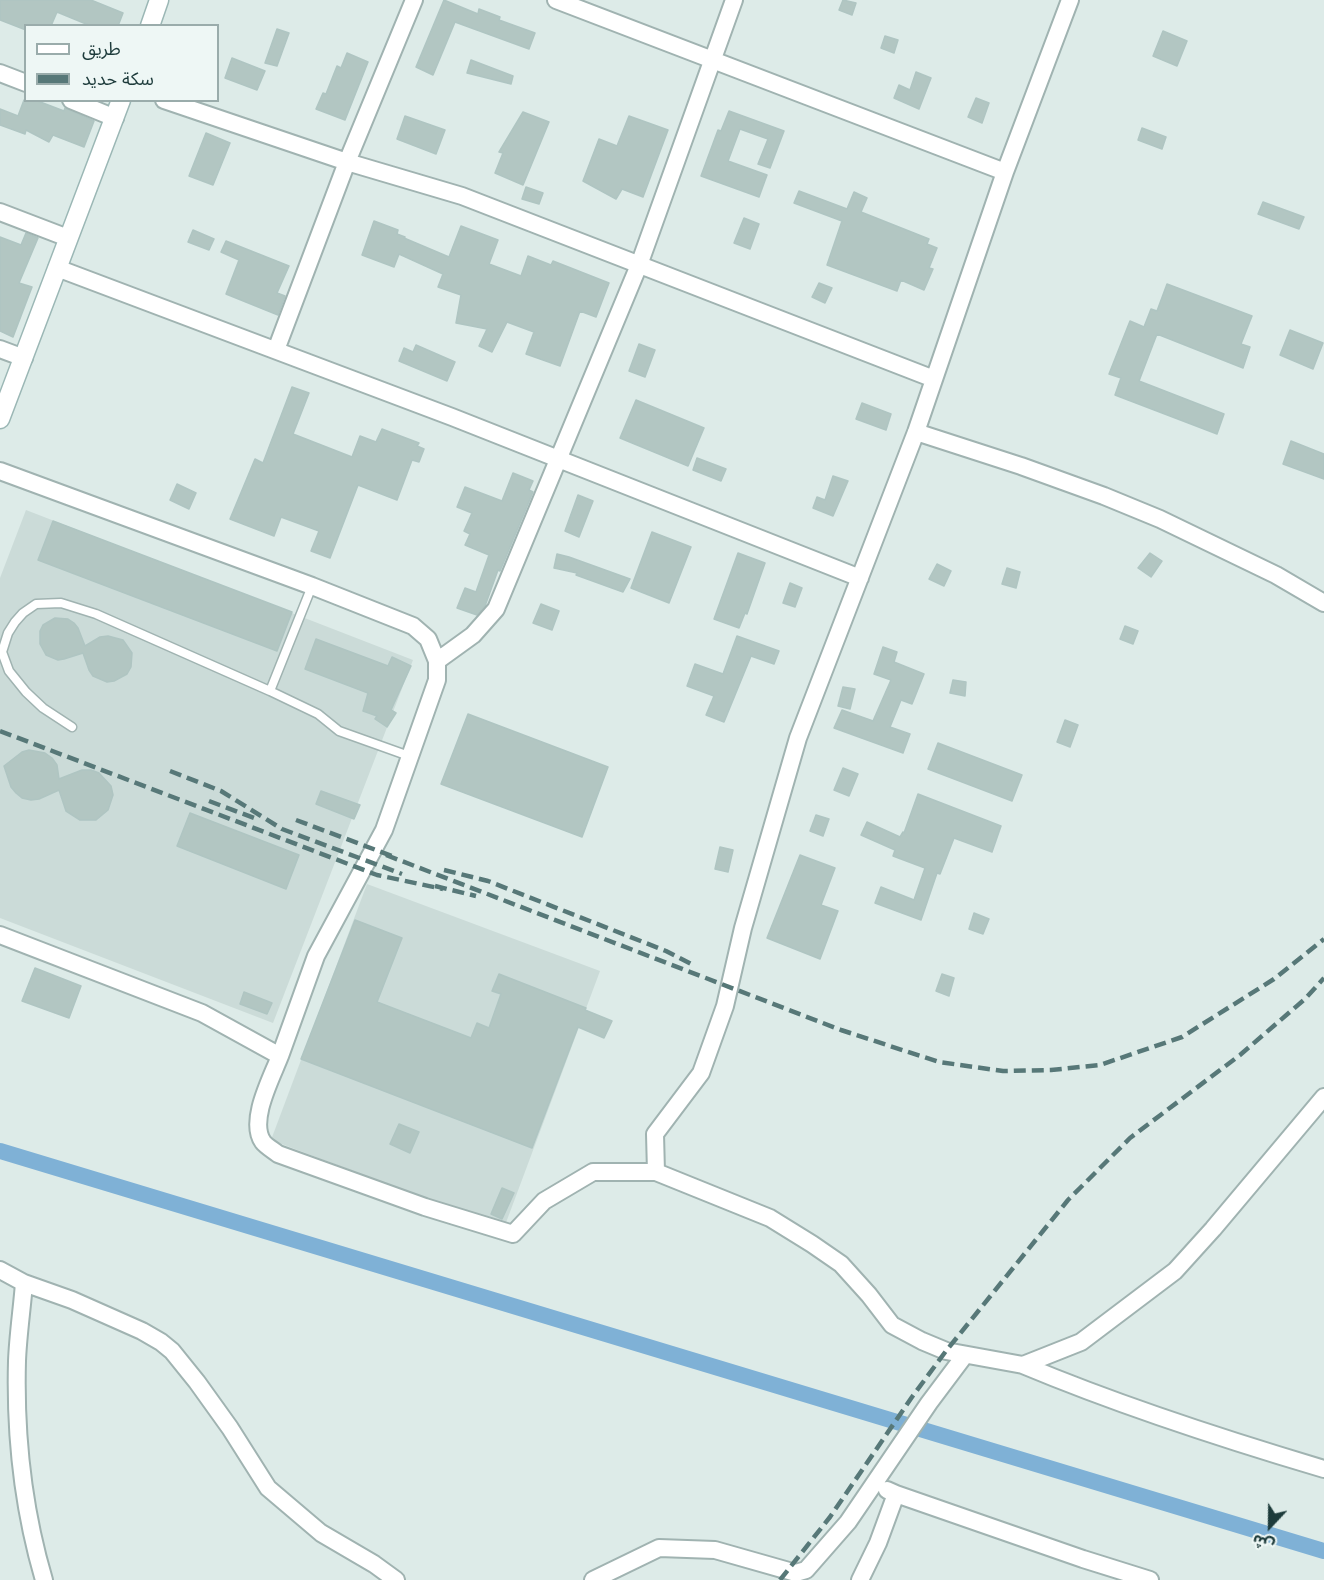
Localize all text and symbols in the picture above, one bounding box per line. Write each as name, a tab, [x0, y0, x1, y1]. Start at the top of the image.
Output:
legend	[24, 24, 219, 102]
text: طريق	[82, 37, 121, 61]
text: سكة حديد	[82, 67, 154, 91]
north arrow	[1240, 1496, 1300, 1556]
text: ش	[1249, 1529, 1277, 1557]

